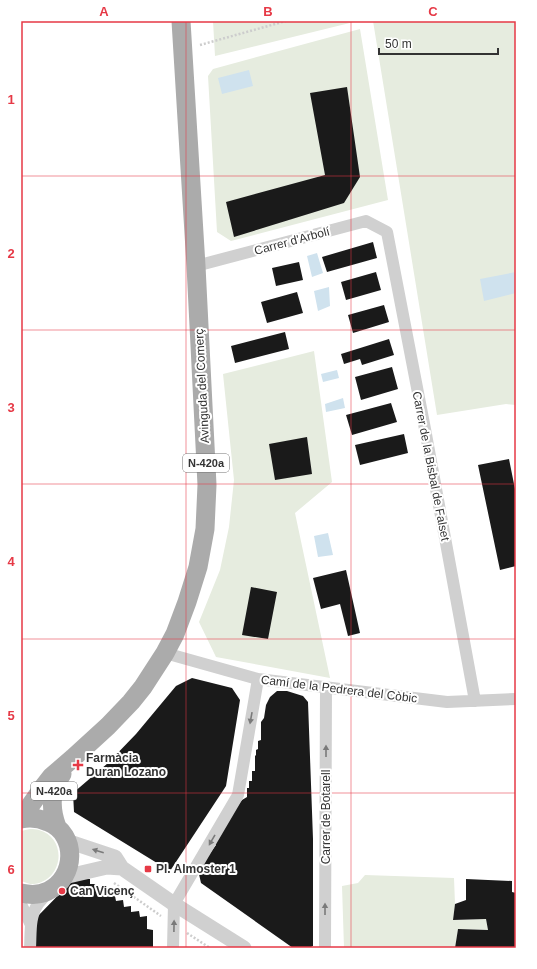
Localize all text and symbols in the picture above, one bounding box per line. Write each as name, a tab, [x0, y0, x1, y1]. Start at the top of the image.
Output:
text: A	[99, 4, 109, 19]
text: B	[263, 4, 273, 19]
text: C	[428, 4, 438, 19]
scale bar	[379, 30, 498, 56]
text: 50 m	[385, 37, 412, 51]
text: 1	[7, 92, 15, 107]
street label: Carrer d'Arbolí	[253, 224, 332, 258]
text: 2	[7, 246, 15, 261]
street label: Avinguda del Comerç	[192, 328, 212, 444]
street label: Carrer de la Bisbal de Falset	[410, 390, 453, 543]
text: 3	[7, 400, 15, 415]
road number: N-420a	[183, 454, 229, 472]
text: 4	[7, 554, 15, 569]
street label: Camí de la Pedrera del Còbic	[260, 672, 418, 706]
text: 5	[7, 708, 15, 723]
one-way arrow	[248, 712, 254, 724]
one-way arrow	[323, 744, 329, 757]
place label: Farmàcia Duran Lozano	[86, 751, 166, 779]
marker: Farmàcia Duran Lozano	[73, 760, 83, 770]
street label: Carrer de Botarell	[319, 770, 333, 864]
road number: N-420a	[31, 782, 77, 800]
one-way arrow	[208, 834, 215, 846]
one-way arrow	[91, 848, 103, 854]
text: 6	[7, 862, 15, 877]
place label: Pl. Almoster 1	[156, 862, 236, 876]
marker: Pl. Almoster 1	[143, 864, 153, 874]
place label: Can Vicenç	[70, 884, 135, 898]
marker: Can Vicenç	[57, 886, 67, 896]
one-way arrow	[322, 902, 328, 915]
one-way arrow	[171, 919, 177, 932]

